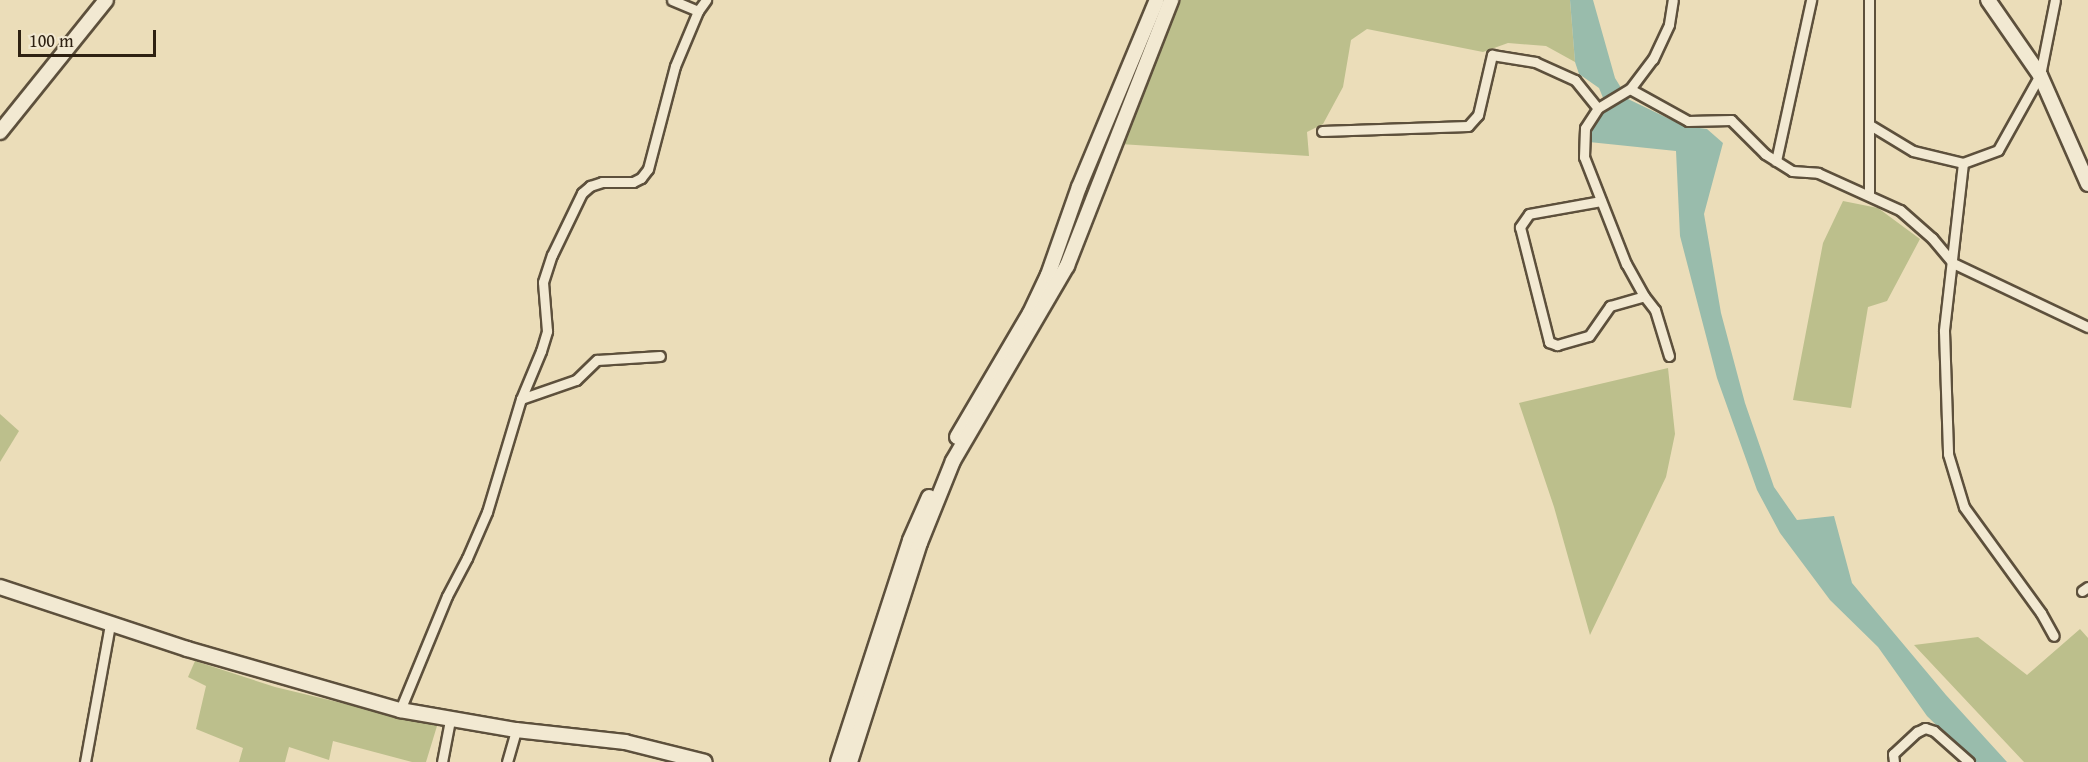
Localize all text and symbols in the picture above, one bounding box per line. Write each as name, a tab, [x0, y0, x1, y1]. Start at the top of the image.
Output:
scale bar	[21, 18, 159, 56]
text: 100 m	[29, 27, 74, 54]

